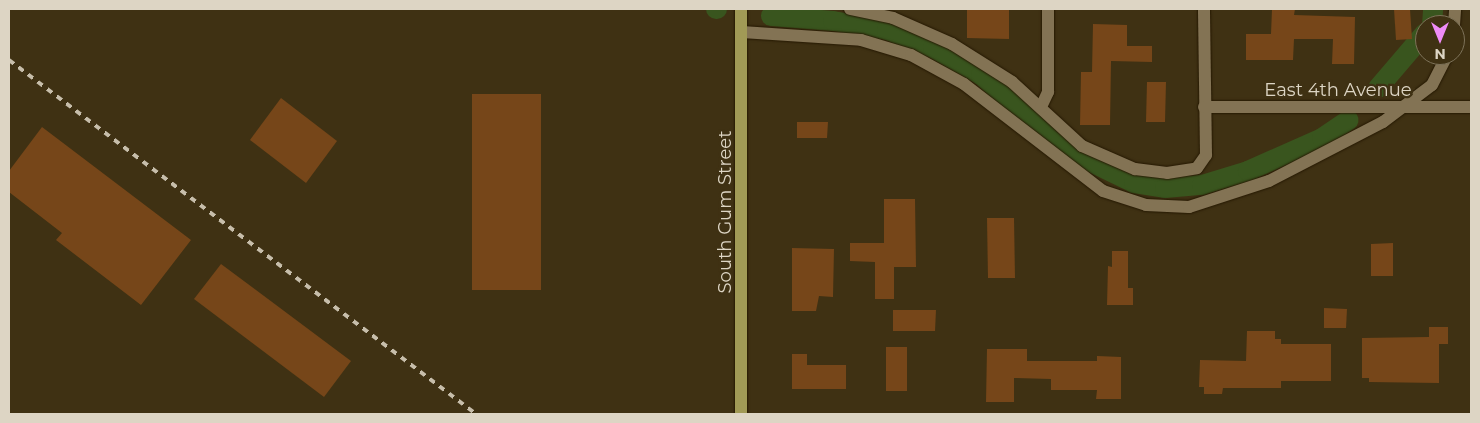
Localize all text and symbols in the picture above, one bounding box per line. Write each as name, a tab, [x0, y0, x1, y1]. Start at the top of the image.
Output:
north arrow	[1415, 15, 1465, 65]
text: N	[1434, 45, 1446, 63]
street label: East 4th Avenue	[1264, 79, 1412, 101]
street label: South Gum Street	[714, 131, 736, 293]

